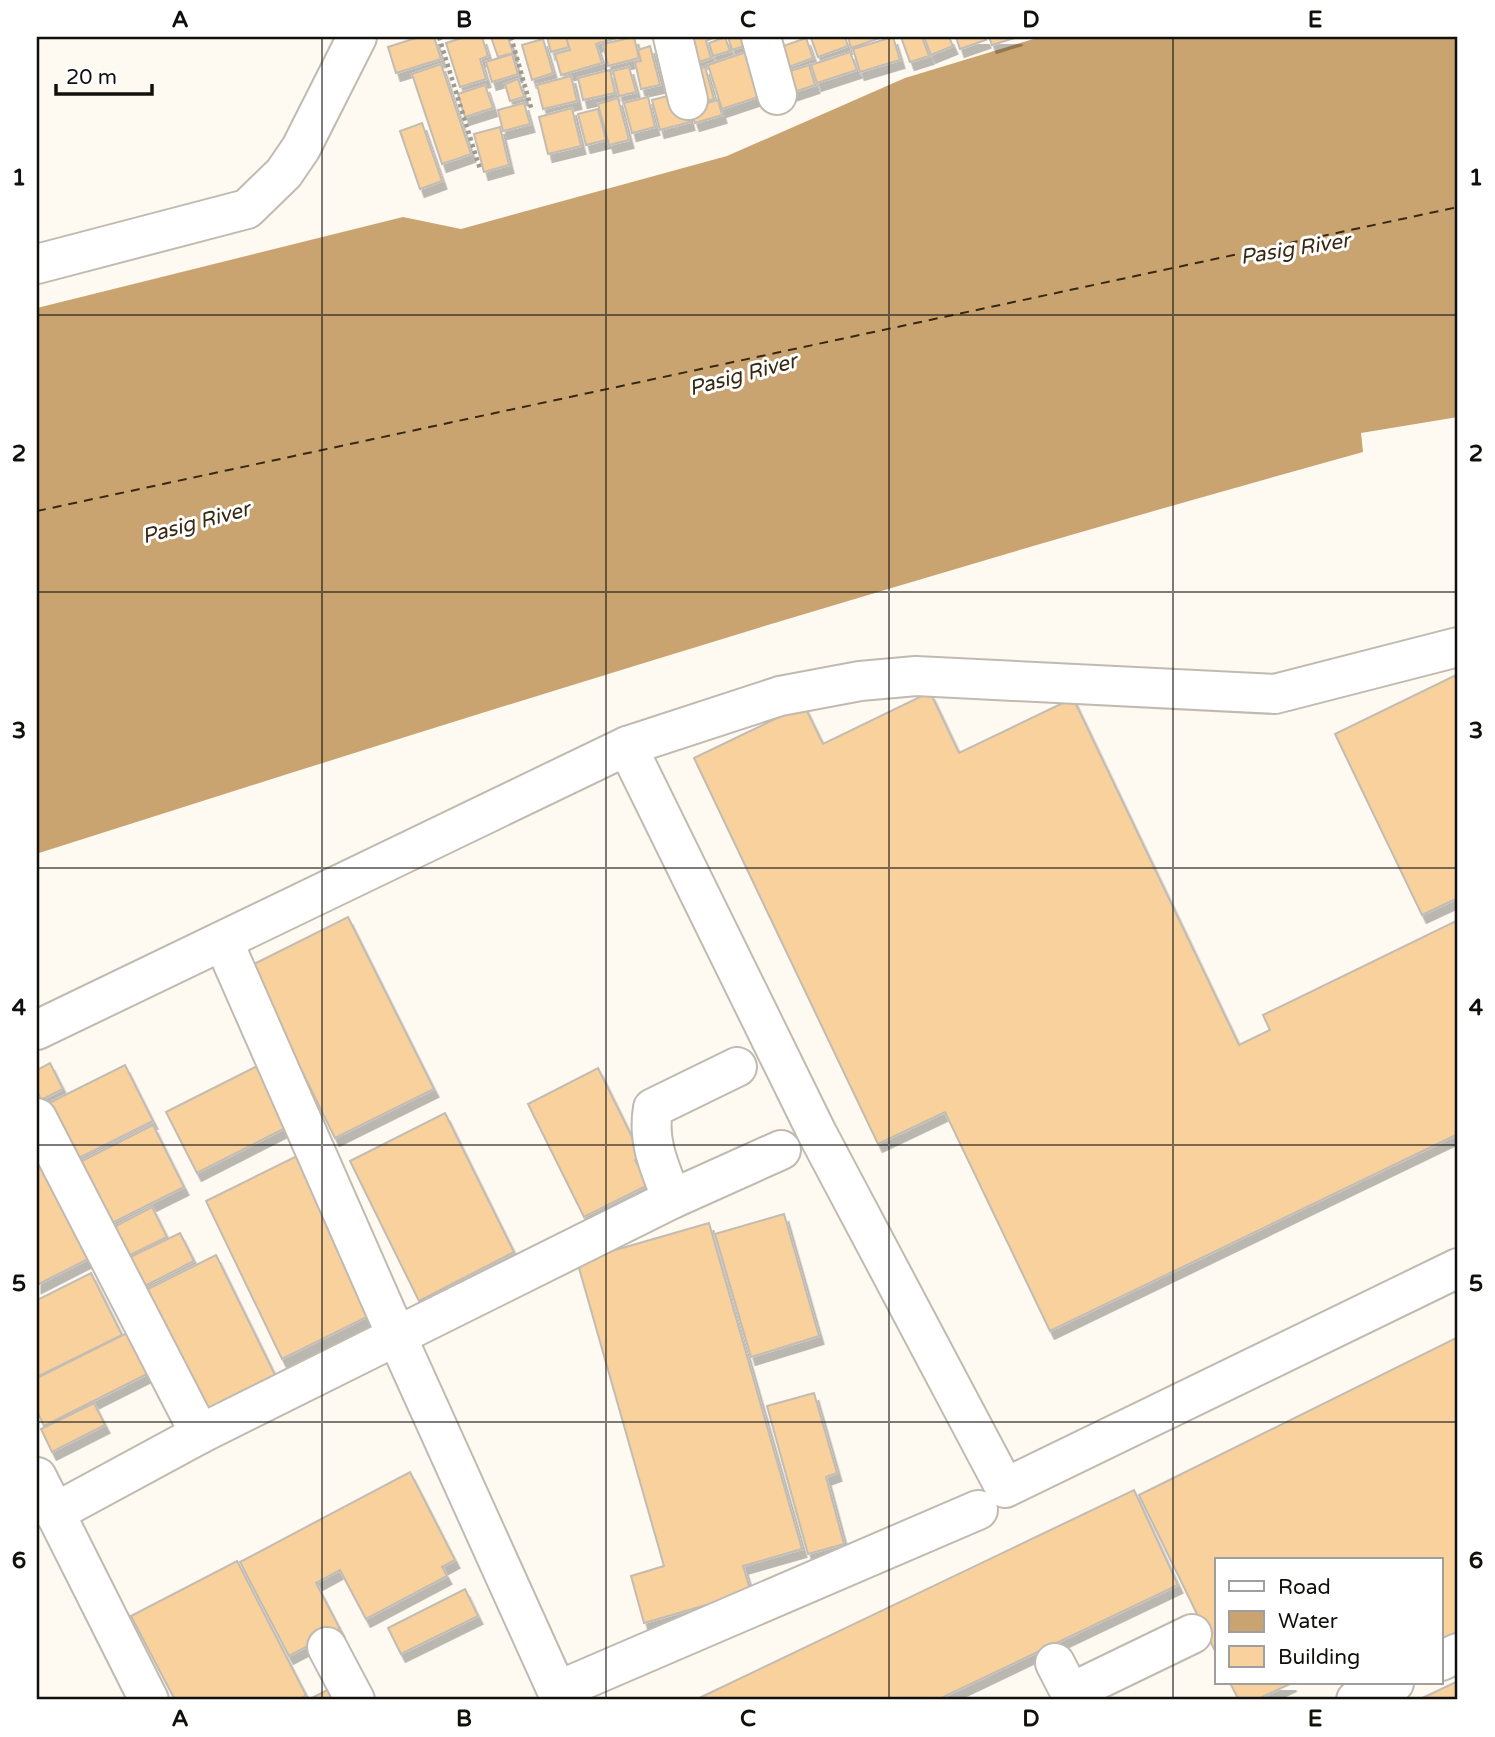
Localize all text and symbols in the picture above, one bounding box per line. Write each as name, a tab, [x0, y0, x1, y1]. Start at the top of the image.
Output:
text: A	[171, 6, 189, 34]
text: B	[456, 6, 472, 34]
text: C	[740, 6, 756, 34]
text: D	[1022, 6, 1040, 34]
text: E	[1308, 6, 1322, 34]
scale bar	[56, 52, 152, 96]
text: 20 m	[66, 65, 117, 90]
text: 1	[12, 164, 26, 192]
text: 1	[1469, 164, 1483, 192]
water label: Pasig River	[1238, 228, 1354, 270]
water label: Pasig River	[686, 348, 802, 401]
text: 2	[12, 440, 26, 468]
text: 2	[1469, 440, 1483, 468]
water label: Pasig River	[139, 496, 255, 549]
text: 3	[12, 717, 26, 745]
text: 3	[1469, 717, 1483, 745]
text: 4	[12, 994, 27, 1022]
text: 4	[1469, 994, 1484, 1022]
text: 5	[12, 1270, 26, 1298]
text: 5	[1469, 1270, 1483, 1298]
text: 6	[12, 1547, 26, 1575]
text: 6	[1469, 1547, 1483, 1575]
legend	[1215, 1558, 1442, 1684]
text: Road	[1278, 1575, 1331, 1600]
text: Water	[1278, 1609, 1338, 1634]
text: Building	[1278, 1645, 1360, 1670]
text: A	[171, 1705, 189, 1733]
text: B	[456, 1705, 472, 1733]
text: C	[740, 1705, 756, 1733]
text: D	[1022, 1705, 1040, 1733]
text: E	[1308, 1705, 1322, 1733]

